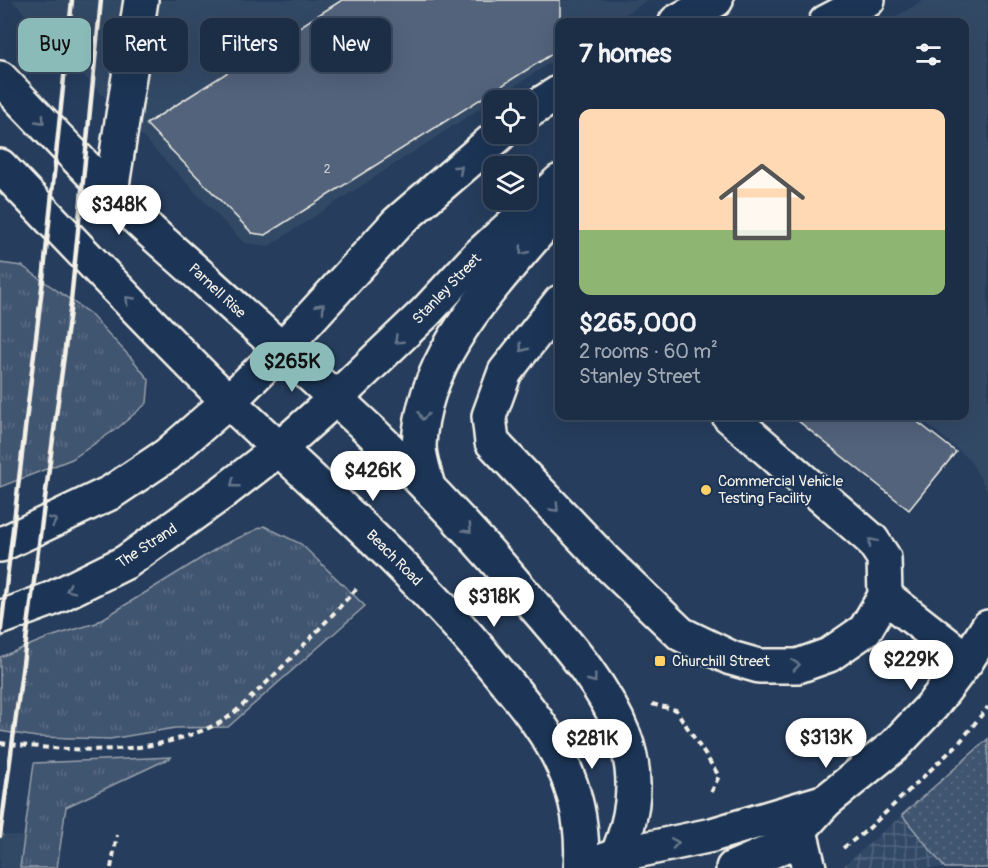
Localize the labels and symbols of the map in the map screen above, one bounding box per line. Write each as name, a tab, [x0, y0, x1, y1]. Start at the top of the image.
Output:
one-way arrow	[33, 113, 44, 124]
house number: 2	[324, 162, 331, 177]
one-way arrow	[452, 166, 463, 177]
pin: $348K	[77, 185, 161, 236]
one-way arrow	[519, 244, 530, 255]
street label: Stanley Street	[409, 249, 486, 328]
street label: Parnell Rise	[184, 260, 250, 323]
one-way arrow	[125, 296, 136, 307]
one-way arrow	[314, 304, 325, 314]
one-way arrow	[394, 332, 405, 343]
pin: $265K	[250, 342, 334, 393]
one-way arrow	[520, 342, 531, 353]
one-way arrow	[417, 411, 429, 421]
pin: $426K	[331, 451, 415, 502]
place label: Commercial Vehicle Testing Facility	[718, 472, 844, 508]
one-way arrow	[230, 477, 241, 488]
marker: Commercial Vehicle Testing Facility	[699, 483, 713, 497]
one-way arrow	[548, 501, 559, 512]
one-way arrow	[47, 516, 58, 528]
street label: The Strand	[113, 519, 181, 573]
one-way arrow	[461, 523, 472, 533]
street label: Beach Road	[362, 526, 426, 590]
one-way arrow	[868, 538, 879, 549]
pin: $318K	[452, 577, 536, 628]
one-way arrow	[66, 582, 77, 594]
pin: $229K	[869, 640, 953, 691]
place label: Churchill Street	[672, 652, 771, 671]
marker: Churchill Street	[653, 654, 667, 668]
one-way arrow	[792, 659, 801, 671]
one-way arrow	[585, 672, 596, 683]
pin: $313K	[784, 718, 868, 769]
pin: $281K	[550, 719, 634, 770]
one-way arrow	[670, 837, 679, 849]

